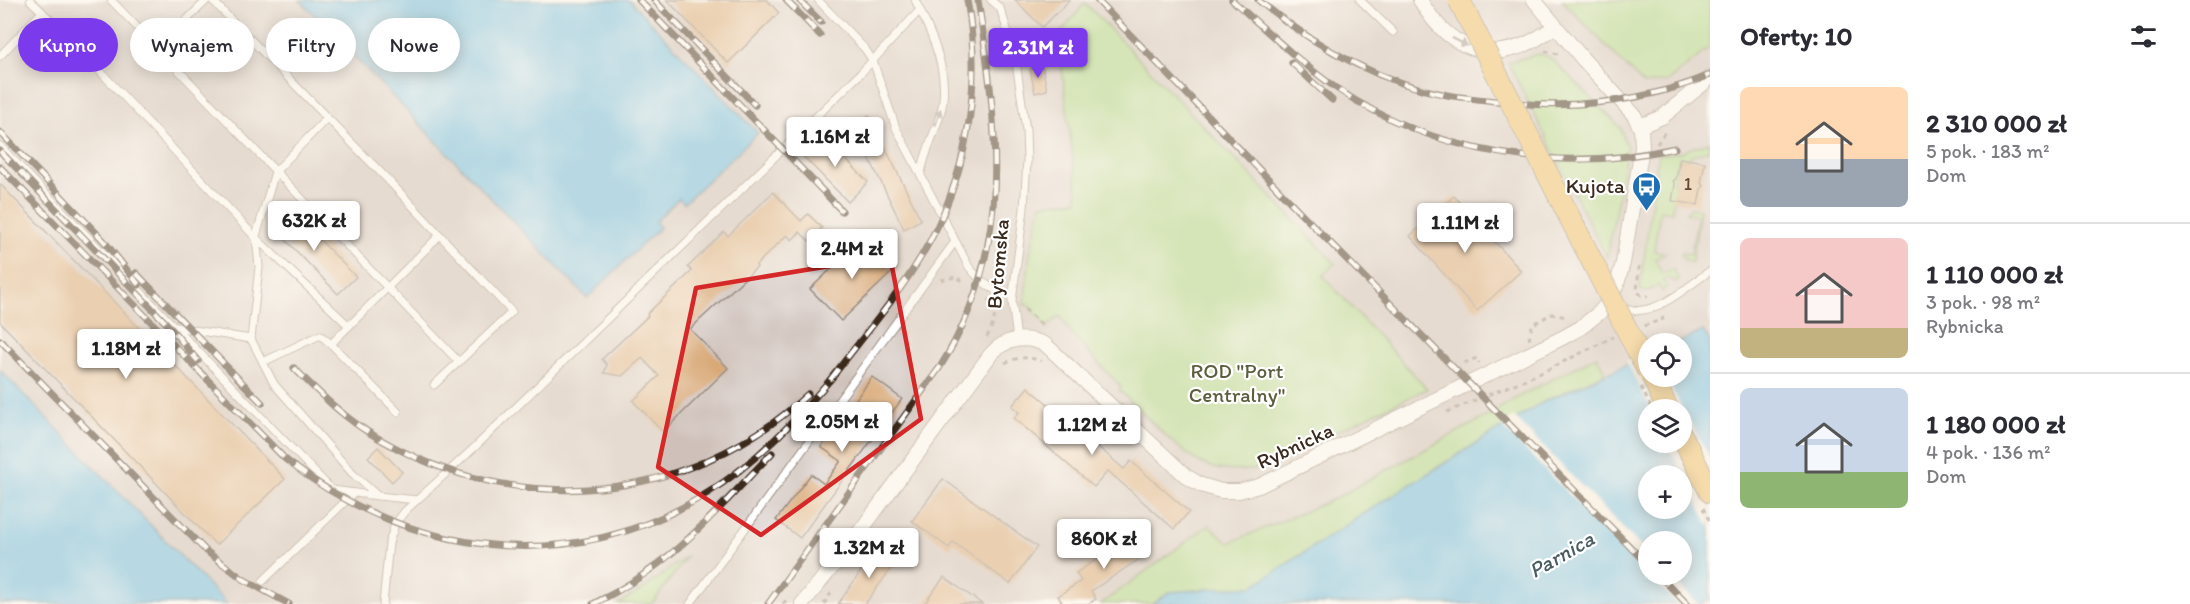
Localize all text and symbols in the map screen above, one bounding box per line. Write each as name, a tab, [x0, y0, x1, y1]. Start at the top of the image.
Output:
chip: Kupno	[18, 18, 118, 72]
chip: Wynajem	[130, 18, 254, 72]
chip: Filtry	[266, 18, 356, 72]
chip: Nowe	[368, 18, 460, 72]
text: Oferty: 10	[1740, 20, 1853, 52]
icon: filters	[2127, 20, 2160, 53]
pin: 2.31M zł	[976, 28, 1100, 79]
text: 2.31M zł	[1003, 35, 1073, 59]
one-way arrow	[1451, 37, 1468, 47]
text: 2 310 000 zł	[1926, 107, 2067, 139]
one-way arrow	[934, 108, 944, 126]
icon: home	[1788, 111, 1860, 183]
pin: 1.16M zł	[773, 117, 897, 168]
text: 1.16M zł	[800, 124, 870, 148]
text: 5 pok. · 183 m²	[1926, 139, 2049, 163]
text: Dom	[1926, 163, 1966, 187]
bus stop icon: Kujota	[1630, 170, 1662, 212]
place label: Kujota	[1566, 173, 1625, 198]
house number: 1	[1684, 173, 1692, 195]
pin: 632K zł	[259, 201, 369, 252]
pin: 1.11M zł	[1403, 203, 1527, 254]
text: 632K zł	[282, 208, 346, 232]
text: 1.11M zł	[1431, 210, 1499, 234]
street label: Bytomska	[981, 218, 1014, 310]
pin: 2.4M zł	[797, 229, 907, 280]
text: 2.4M zł	[821, 236, 883, 260]
text: 1 110 000 zł	[1926, 258, 2063, 290]
icon: home	[1788, 262, 1860, 334]
text: 3 pok. · 98 m²	[1926, 290, 2040, 314]
text: Rybnicka	[1926, 314, 2004, 338]
pin: 1.18M zł	[64, 329, 188, 380]
map controls	[1638, 333, 1692, 585]
button: locate	[1638, 333, 1692, 387]
text: 1.18M zł	[91, 336, 161, 360]
park label: ROD "Port Centralny"	[1189, 358, 1285, 407]
button: layers	[1638, 399, 1692, 453]
pin: 2.05M zł	[780, 402, 904, 453]
pin: 1.12M zł	[1030, 405, 1154, 456]
text: 1 180 000 zł	[1926, 408, 2066, 440]
text: 2.05M zł	[805, 409, 879, 433]
text: 1.12M zł	[1057, 412, 1127, 436]
icon: home	[1788, 412, 1860, 484]
street label: Rybnicka	[1253, 417, 1337, 474]
text: 4 pok. · 136 m²	[1926, 440, 2051, 464]
text: Dom	[1926, 464, 1966, 488]
button: +	[1638, 465, 1692, 519]
pin: 860K zł	[1049, 519, 1159, 570]
water label: Parnica	[1524, 525, 1599, 584]
text: 860K zł	[1071, 526, 1137, 550]
pin: 1.32M zł	[807, 528, 931, 579]
button: −	[1638, 531, 1692, 585]
text: 1.32M zł	[834, 535, 904, 559]

